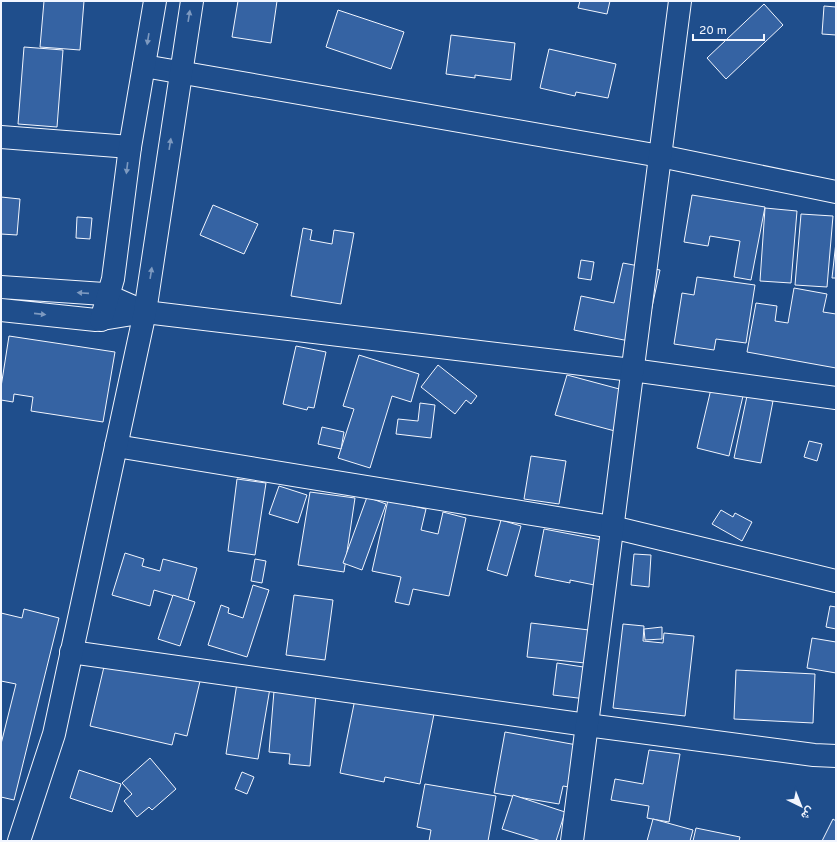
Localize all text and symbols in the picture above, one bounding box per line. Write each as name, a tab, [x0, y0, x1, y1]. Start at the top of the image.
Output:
one-way arrow	[187, 10, 193, 22]
scale bar	[693, 16, 764, 42]
text: 20 m	[699, 23, 727, 39]
one-way arrow	[145, 33, 151, 46]
one-way arrow	[167, 138, 173, 151]
one-way arrow	[124, 162, 130, 174]
one-way arrow	[148, 267, 154, 279]
one-way arrow	[77, 289, 89, 296]
one-way arrow	[34, 311, 46, 318]
north arrow	[781, 786, 821, 826]
text: ش	[798, 803, 817, 822]

